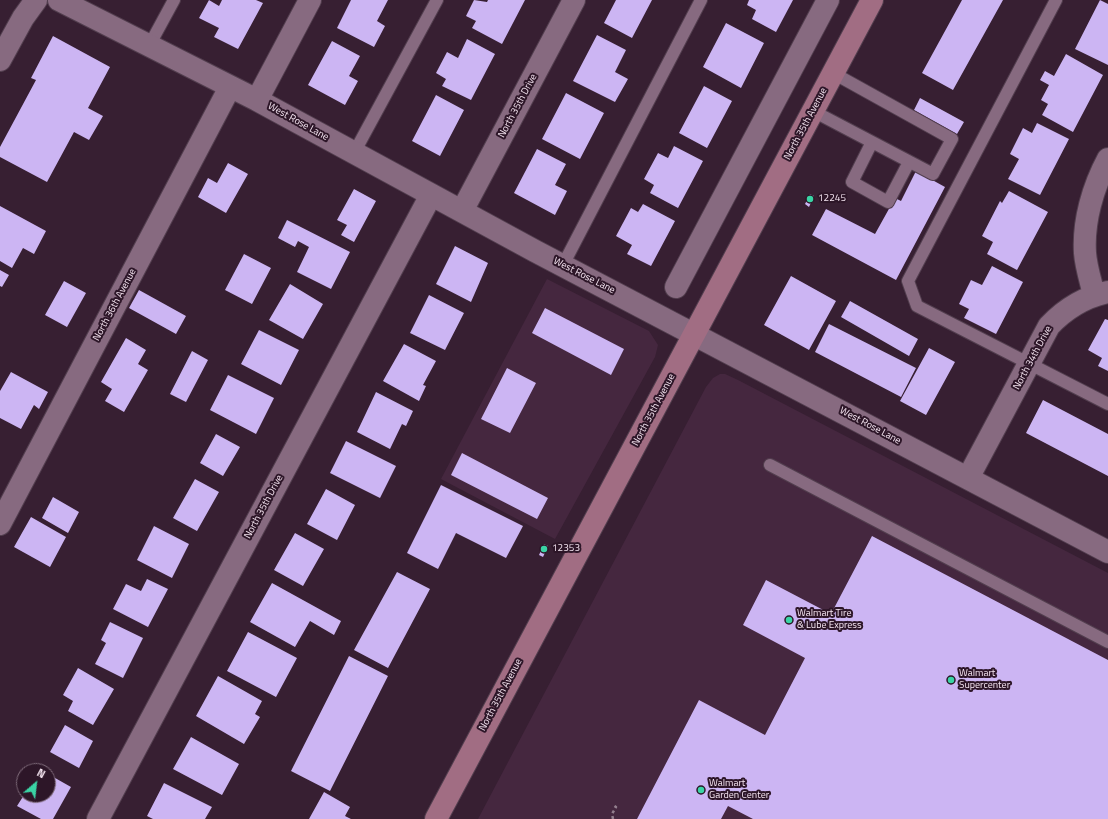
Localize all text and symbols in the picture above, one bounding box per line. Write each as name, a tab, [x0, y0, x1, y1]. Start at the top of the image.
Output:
street label: North 35th Drive	[496, 72, 540, 140]
street label: North 35th Avenue	[782, 86, 830, 162]
street label: West Rose Lane	[266, 100, 330, 144]
place label: 12245	[818, 193, 846, 205]
marker: 12245	[805, 194, 815, 204]
street label: West Rose Lane	[551, 255, 617, 297]
street label: North 36th Avenue	[91, 267, 139, 343]
street label: North 34th Drive	[1011, 324, 1055, 392]
street label: North 35th Avenue	[630, 372, 678, 448]
street label: West Rose Lane	[837, 405, 903, 447]
street label: North 35th Drive	[242, 473, 286, 541]
place label: 12353	[552, 543, 580, 555]
marker: 12353	[539, 544, 549, 554]
place label: Walmart Tire & Lube Express	[797, 608, 862, 632]
marker: Walmart Tire & Lube Express	[784, 615, 794, 625]
street label: North 35th Avenue	[477, 657, 525, 733]
place label: Walmart Supercenter	[959, 668, 1010, 692]
marker: Walmart Supercenter	[946, 675, 956, 685]
north arrow	[16, 763, 56, 803]
text: N	[34, 764, 48, 782]
place label: Walmart Garden Center	[709, 778, 769, 802]
marker: Walmart Garden Center	[696, 785, 706, 795]

